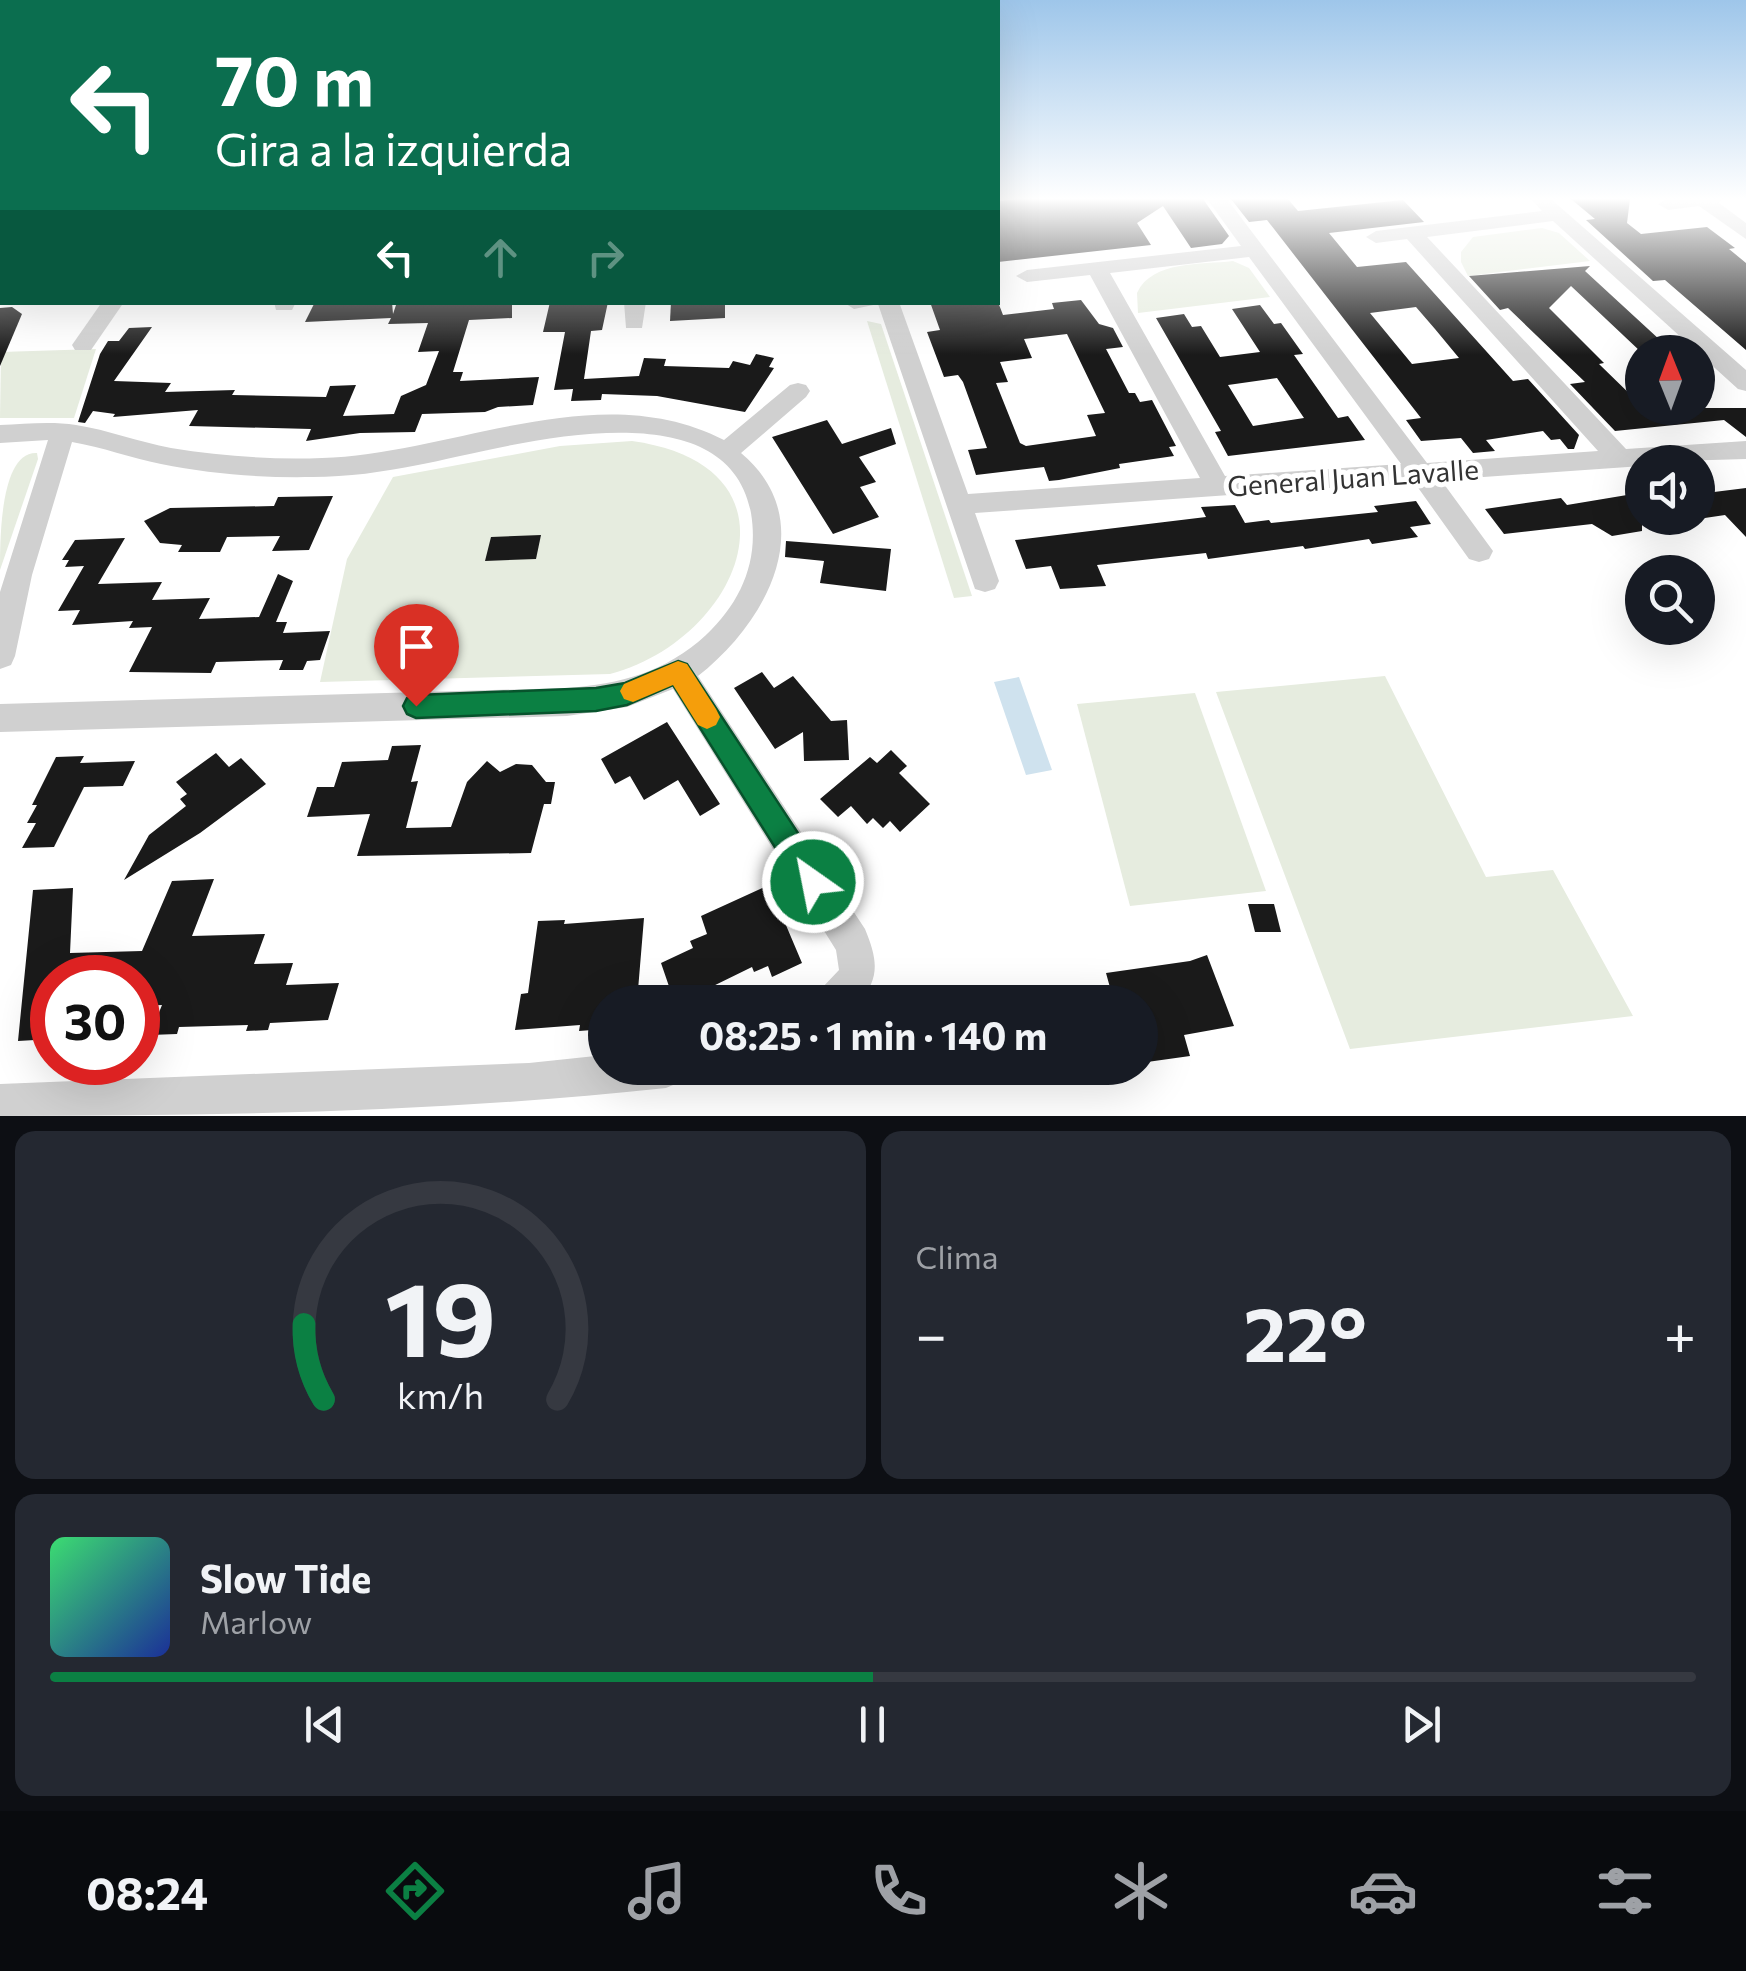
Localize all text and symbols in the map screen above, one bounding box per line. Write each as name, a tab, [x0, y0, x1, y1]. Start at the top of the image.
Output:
text: 70 m	[215, 35, 374, 120]
icon: left	[50, 40, 180, 170]
text: Gira a la izquierda	[215, 120, 572, 175]
icon: left	[368, 230, 423, 285]
icon: ahead	[473, 230, 528, 285]
icon: right	[578, 230, 633, 285]
north arrow	[1625, 335, 1715, 425]
map controls	[1625, 335, 1715, 645]
button: sound	[1625, 445, 1715, 535]
street label: General Juan Lavalle	[1226, 451, 1480, 503]
button: search	[1625, 555, 1715, 645]
pin	[374, 604, 459, 707]
icon: arrive	[389, 619, 444, 674]
position arrow	[761, 830, 865, 934]
speed limit sign: 30	[30, 955, 160, 1085]
text: 08:25 · 1 min · 140 m	[699, 1011, 1047, 1058]
text: Clima	[916, 1236, 998, 1276]
text: 19	[385, 1251, 496, 1378]
text: 22°	[1243, 1286, 1367, 1377]
text: −	[916, 1299, 947, 1366]
text: +	[1664, 1299, 1696, 1366]
text: km/h	[397, 1373, 484, 1416]
text: Slow Tide	[200, 1554, 371, 1601]
text: Marlow	[200, 1601, 312, 1641]
icon: previous	[297, 1697, 352, 1752]
icon: pause	[845, 1697, 900, 1752]
icon: next	[1394, 1697, 1449, 1752]
icon: directions	[380, 1856, 450, 1926]
icon: music	[622, 1856, 692, 1926]
icon: phone	[864, 1856, 934, 1926]
icon: climate	[1106, 1856, 1176, 1926]
icon: car	[1348, 1856, 1418, 1926]
icon: filters	[1590, 1856, 1660, 1926]
text: 08:24	[86, 1864, 208, 1919]

